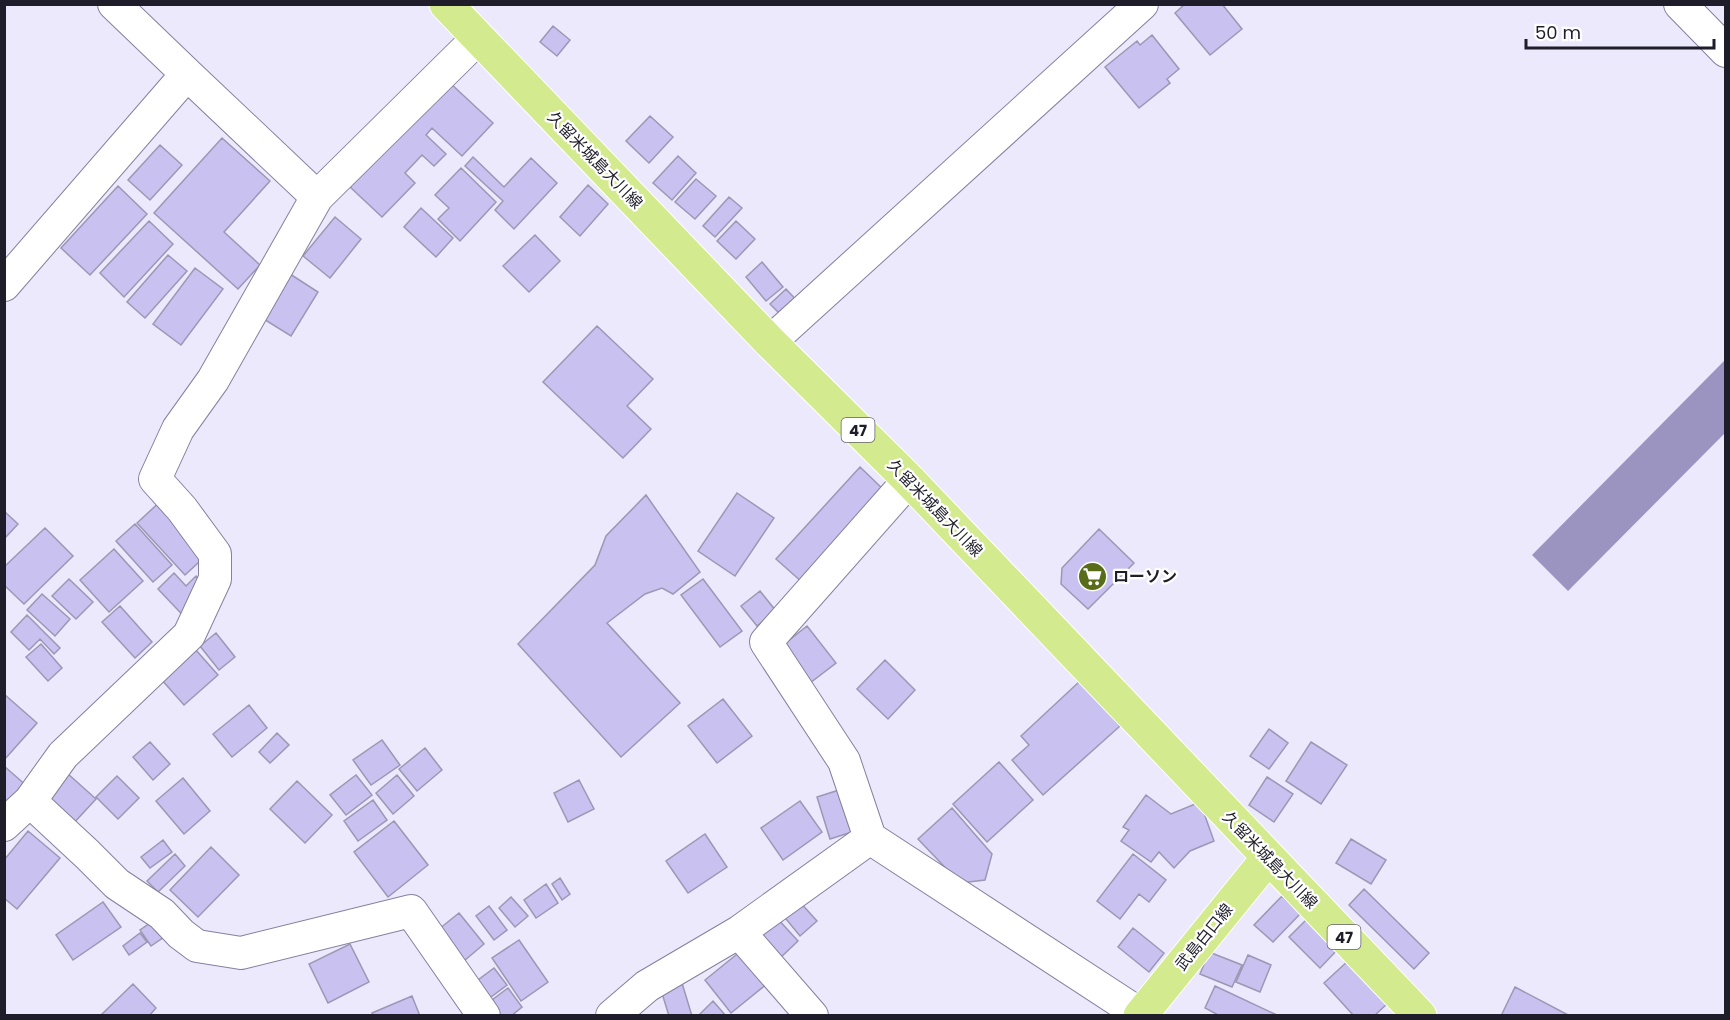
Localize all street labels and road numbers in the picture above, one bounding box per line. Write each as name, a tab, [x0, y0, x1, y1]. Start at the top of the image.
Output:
street label: 久留米城島大川線	[542, 106, 648, 214]
road number: 47	[842, 418, 874, 442]
street label: 久留米城島大川線	[882, 454, 988, 562]
street label: 久留米城島大川線	[1217, 806, 1323, 914]
street label: 武島白口線	[1170, 899, 1238, 975]
road number: 47	[1328, 925, 1360, 949]

